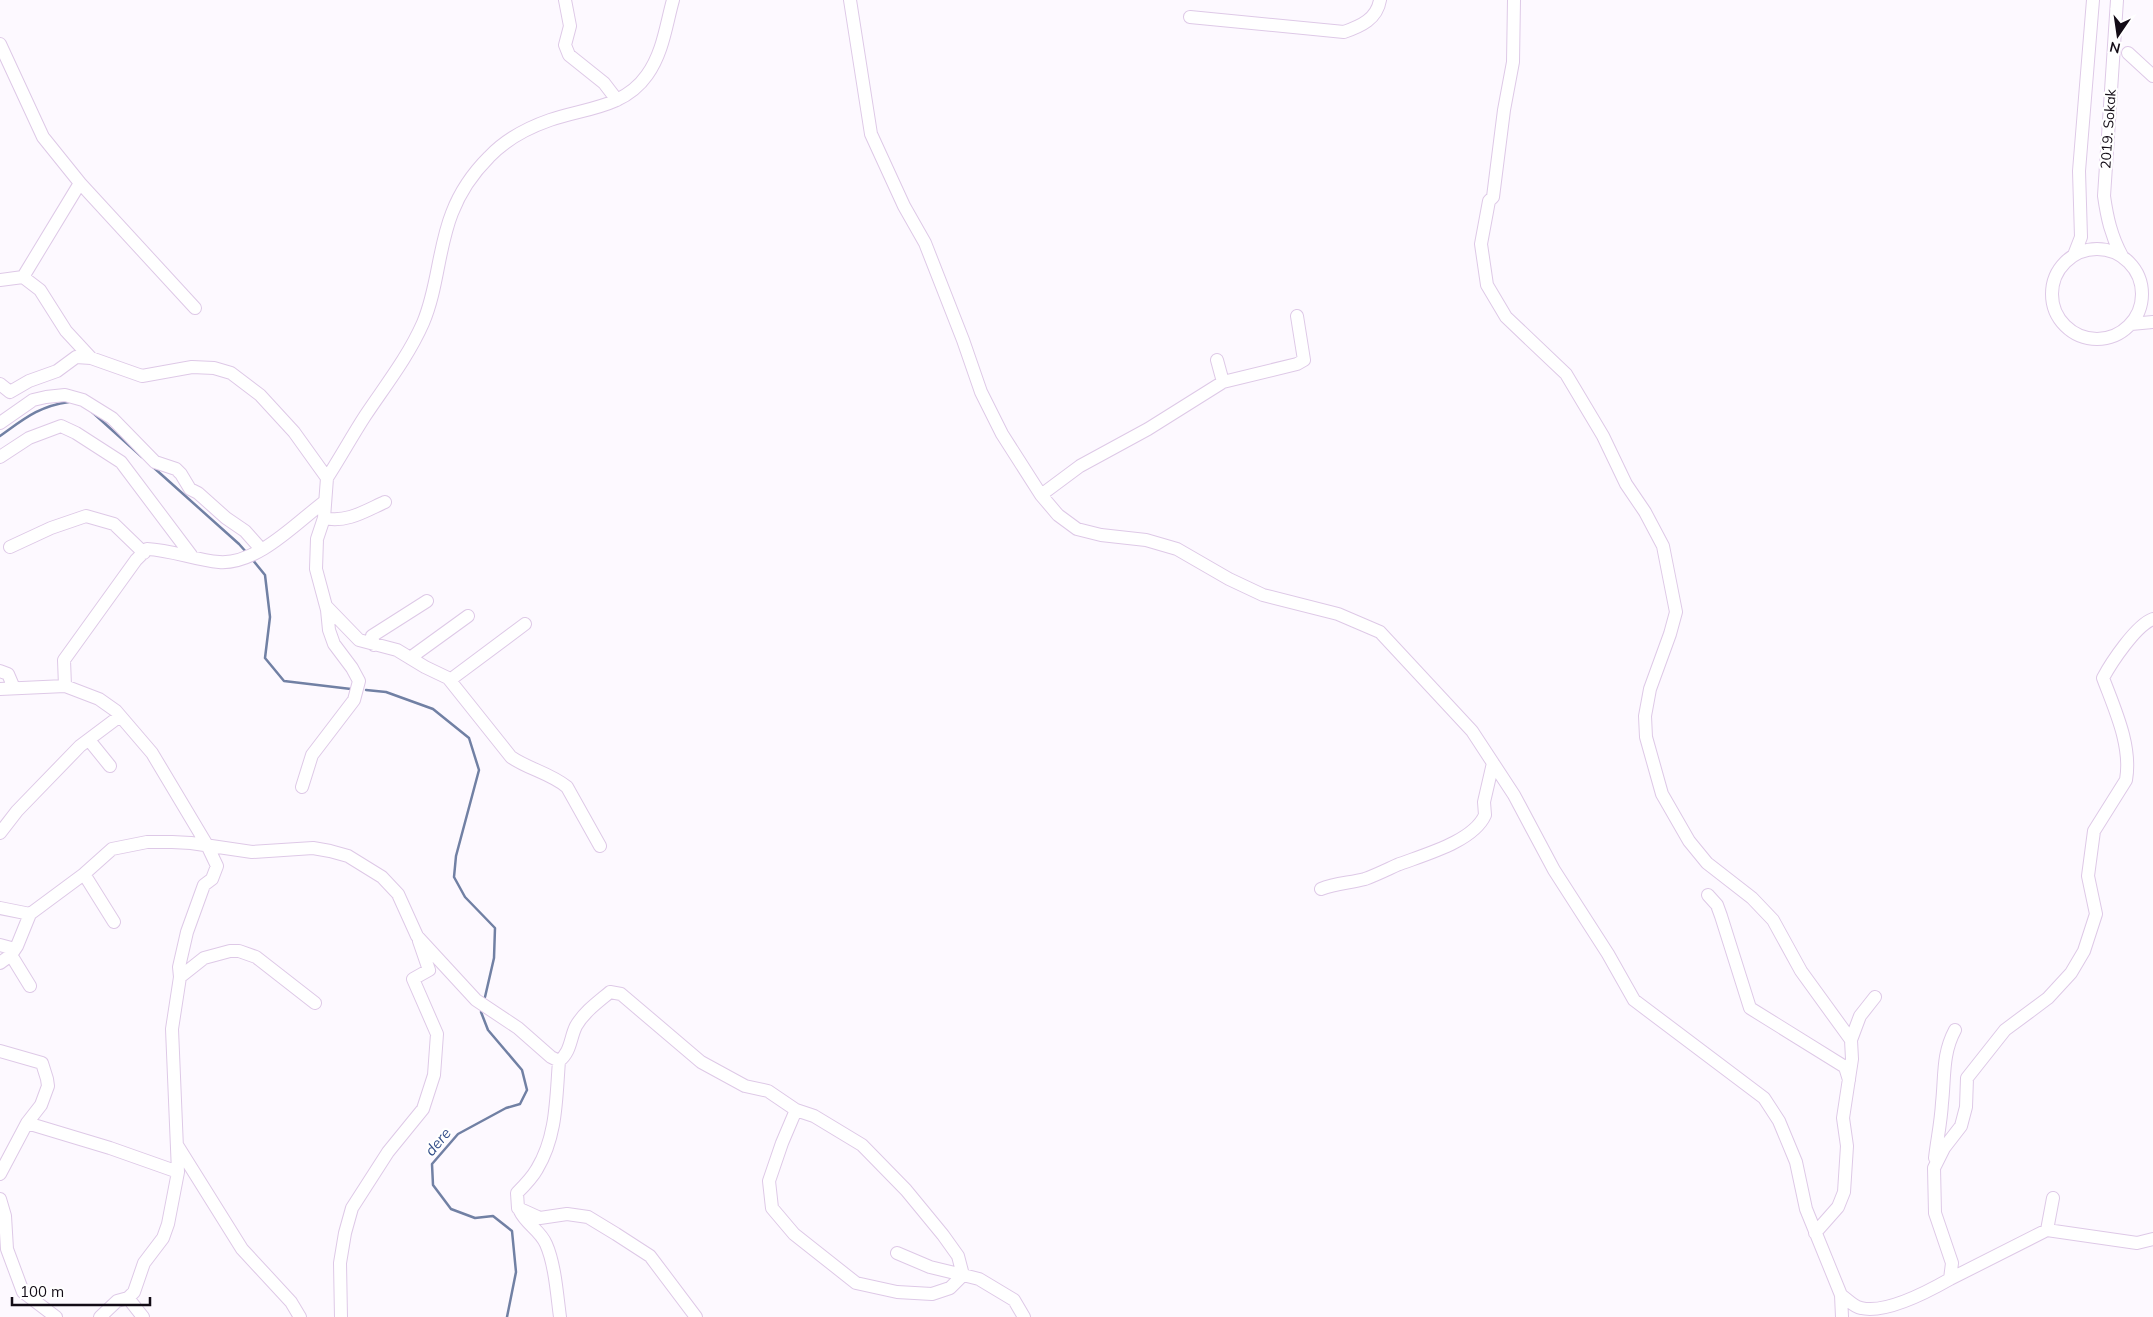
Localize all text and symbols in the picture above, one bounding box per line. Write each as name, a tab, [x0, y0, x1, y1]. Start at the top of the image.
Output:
north arrow	[2093, 10, 2143, 60]
text: N	[2108, 38, 2122, 58]
street label: 2019. Sokak	[2096, 88, 2120, 169]
water label: dere	[420, 1124, 455, 1160]
scale bar	[12, 1274, 150, 1306]
text: 100 m	[20, 1282, 64, 1301]

